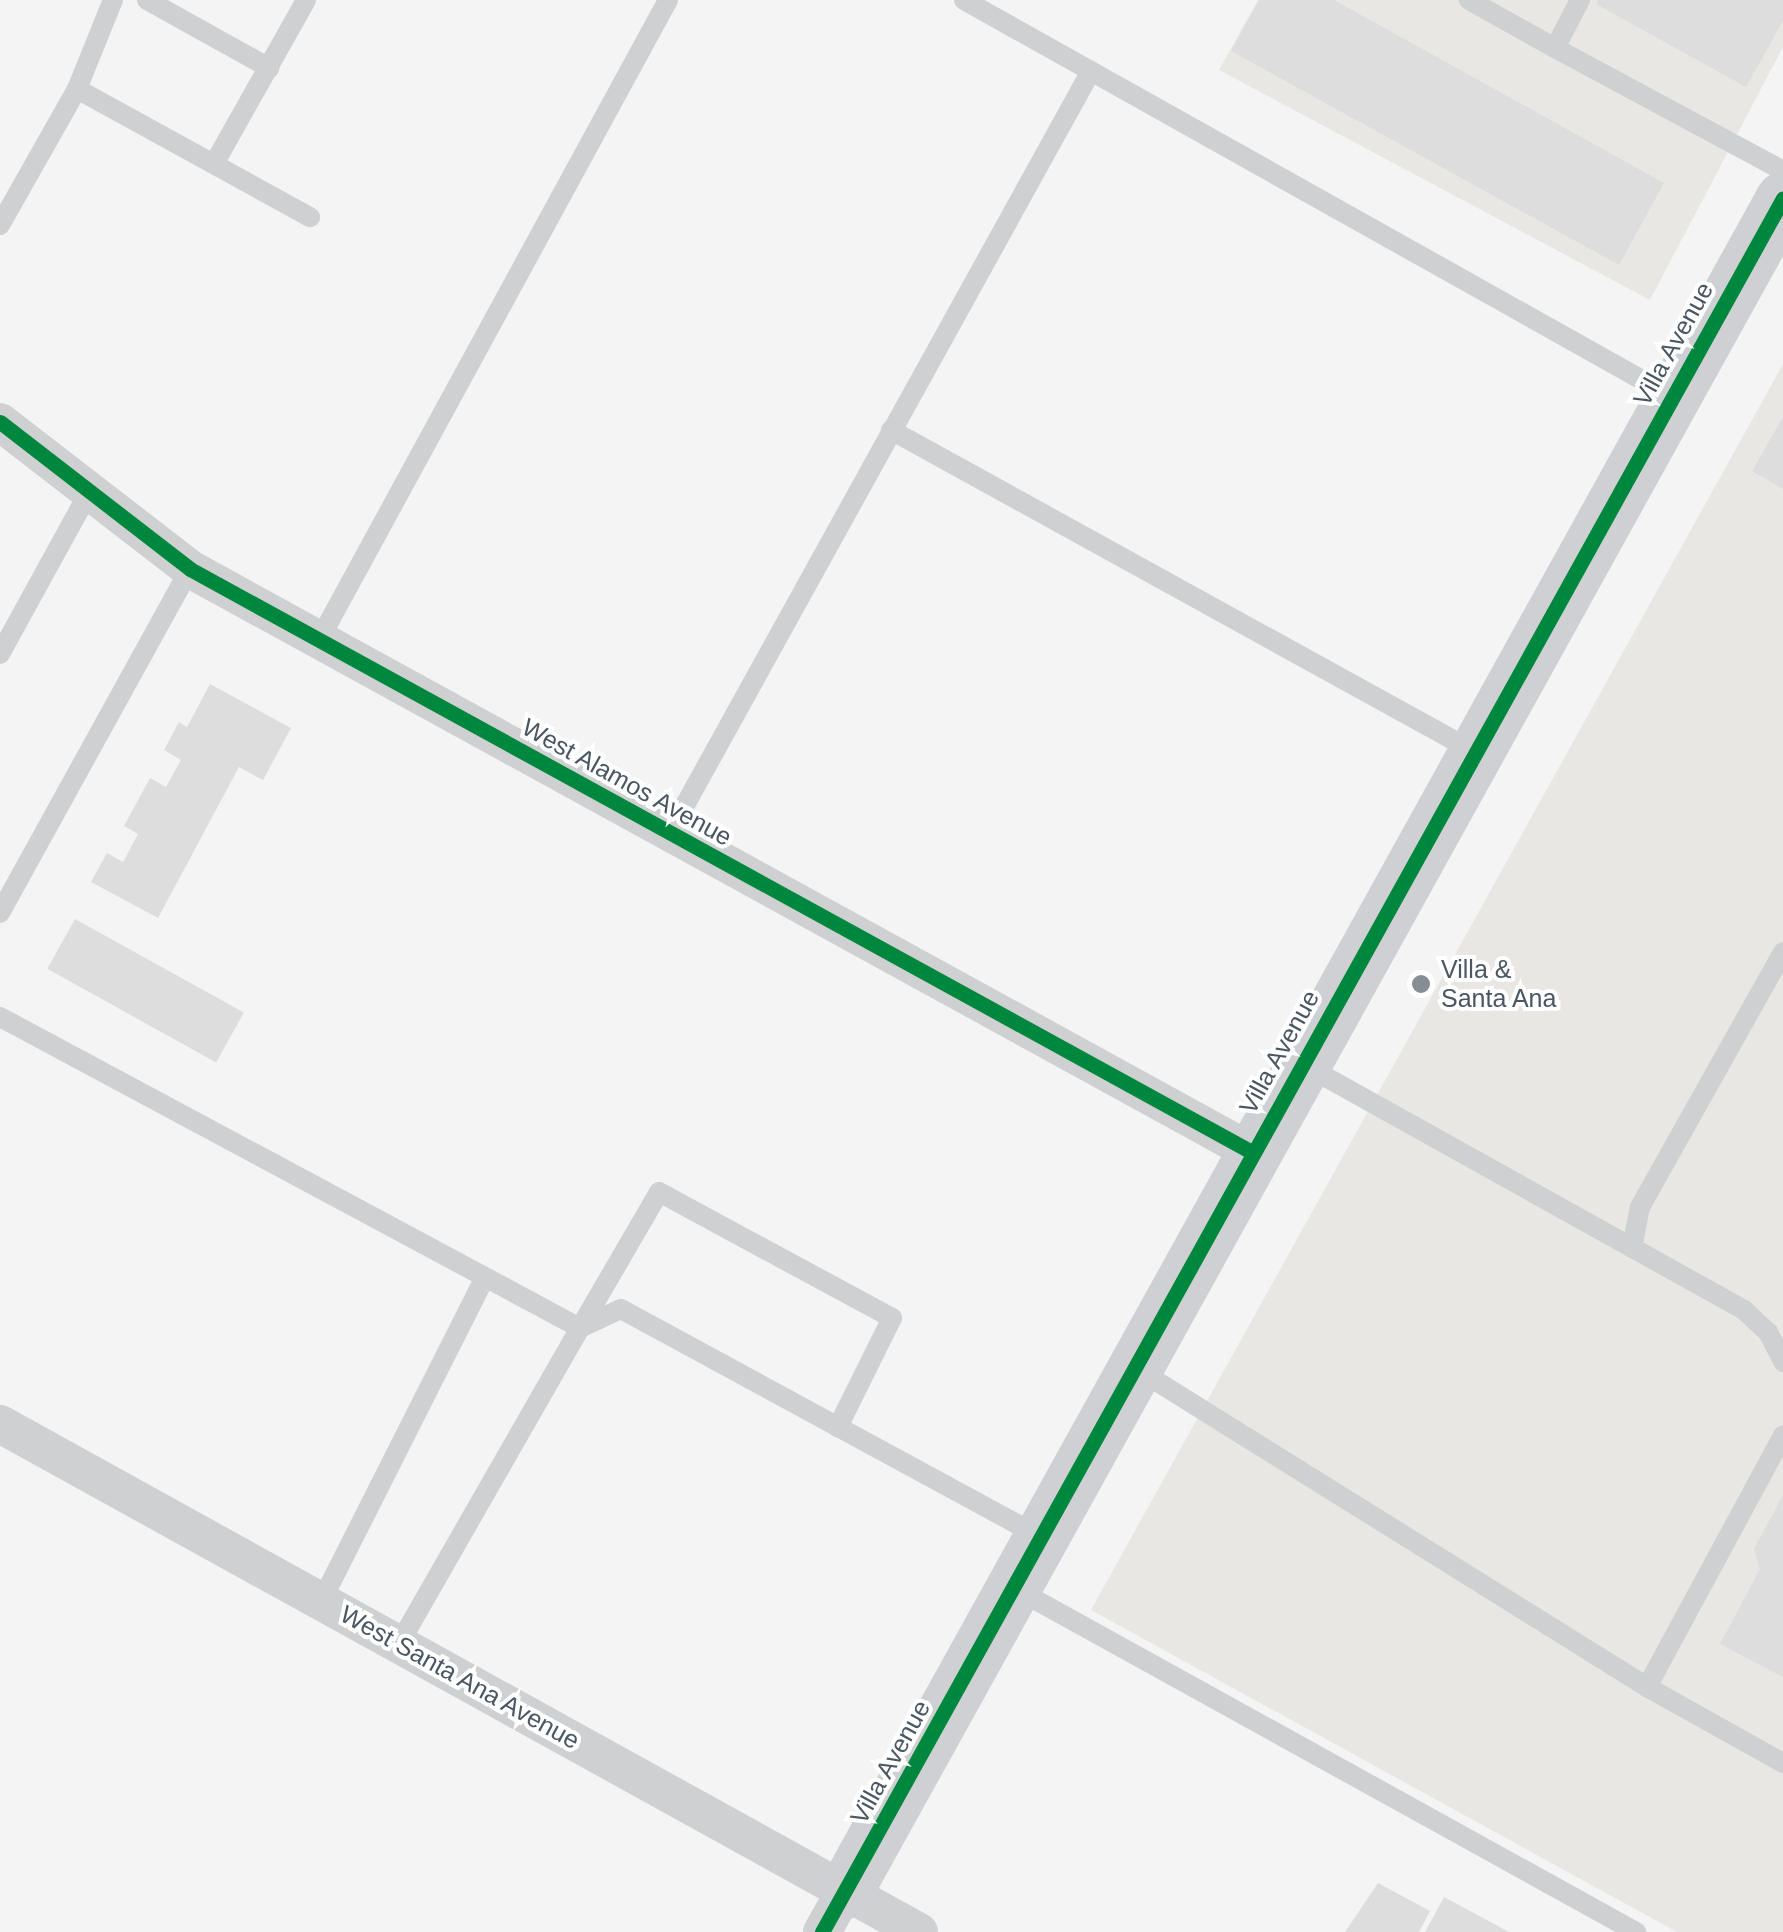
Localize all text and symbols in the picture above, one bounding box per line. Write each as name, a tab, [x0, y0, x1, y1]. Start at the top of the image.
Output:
street label: Villa Avenue	[1626, 276, 1720, 412]
street label: West Alamos Avenue	[516, 711, 738, 853]
place label: Villa & Santa Ana	[1441, 955, 1558, 1014]
marker: Villa & Santa Ana	[1410, 973, 1432, 995]
street label: Villa Avenue	[1232, 984, 1326, 1120]
street label: West Santa Ana Avenue	[334, 1598, 586, 1756]
street label: Villa Avenue	[843, 1694, 937, 1830]

